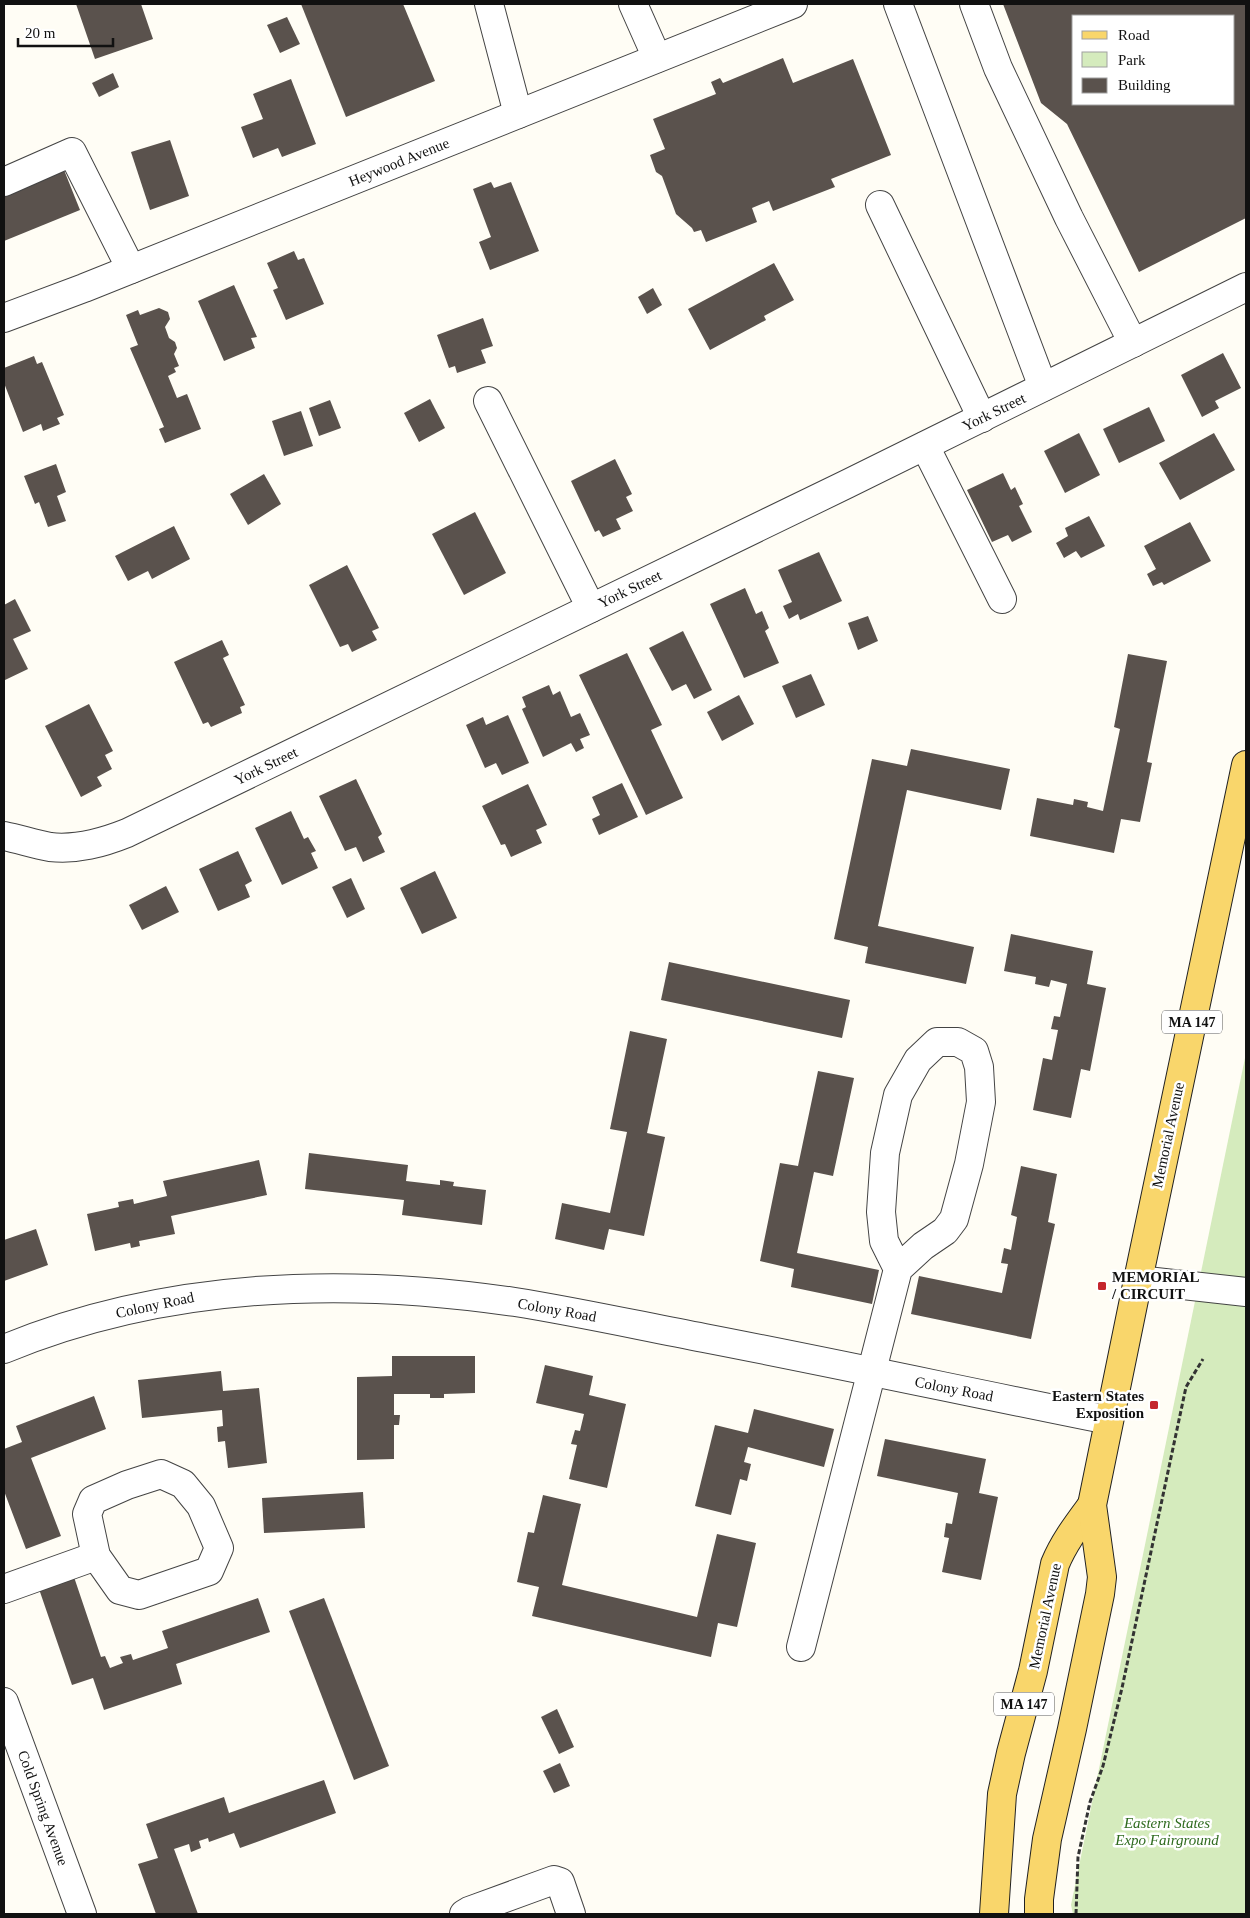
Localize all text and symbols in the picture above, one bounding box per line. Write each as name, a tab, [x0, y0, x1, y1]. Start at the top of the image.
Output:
scale bar	[18, 15, 112, 47]
legend	[1072, 15, 1235, 105]
text: 20 m	[25, 25, 56, 41]
text: Road	[1118, 27, 1150, 43]
text: Park	[1118, 52, 1146, 68]
text: Building	[1118, 77, 1171, 93]
street label: Heywood Avenue	[347, 134, 452, 189]
street label: York Street	[960, 390, 1029, 434]
street label: York Street	[596, 567, 665, 611]
street label: York Street	[232, 744, 301, 788]
road number: MA 147	[1162, 1010, 1222, 1034]
street label: Memorial Avenue	[1149, 1080, 1187, 1189]
place label: MEMORIAL / CIRCUIT	[1111, 1269, 1200, 1302]
marker: MEMORIAL / CIRCUIT	[1096, 1280, 1108, 1292]
street label: Colony Road	[114, 1289, 196, 1321]
street label: Colony Road	[516, 1295, 598, 1325]
street label: Colony Road	[913, 1374, 995, 1405]
place label: Eastern States Exposition	[1052, 1388, 1145, 1421]
marker: Eastern States Exposition	[1148, 1399, 1160, 1411]
street label: Memorial Avenue	[1026, 1561, 1064, 1670]
road number: MA 147	[994, 1692, 1054, 1716]
street label: Cold Spring Avenue	[15, 1748, 71, 1868]
park label: Eastern States Expo Fairground	[1114, 1815, 1219, 1848]

